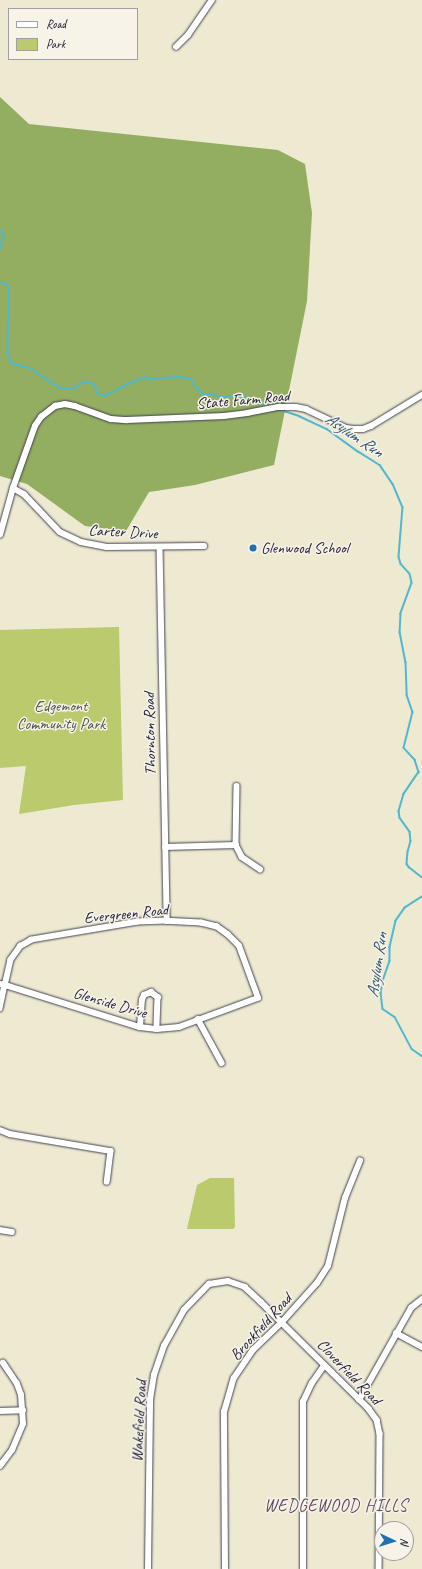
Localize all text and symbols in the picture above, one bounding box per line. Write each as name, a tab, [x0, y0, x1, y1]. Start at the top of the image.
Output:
legend	[8, 8, 138, 60]
text: Road	[46, 16, 66, 32]
text: Park	[46, 36, 65, 52]
street label: State Farm Road	[195, 386, 291, 414]
water label: Asylum Run	[321, 408, 387, 462]
street label: Carter Drive	[88, 521, 158, 543]
place label: Glenwood School	[261, 538, 348, 558]
marker: Glenwood School	[248, 543, 258, 553]
street label: Thornton Road	[140, 693, 160, 775]
park label: Edgemont Community Park	[17, 696, 105, 734]
street label: Evergreen Road	[83, 900, 169, 928]
water label: Asylum Run	[362, 931, 392, 999]
street label: Glenside Drive	[71, 983, 149, 1023]
street label: Brookfield Road	[226, 1290, 296, 1364]
street label: Cloverfield Road	[313, 1335, 385, 1409]
street label: Wakefield Road	[127, 1380, 151, 1462]
district label: WEDGEWOOD HILLS	[264, 1496, 408, 1516]
north arrow	[374, 1521, 414, 1561]
text: N	[398, 1538, 412, 1546]

